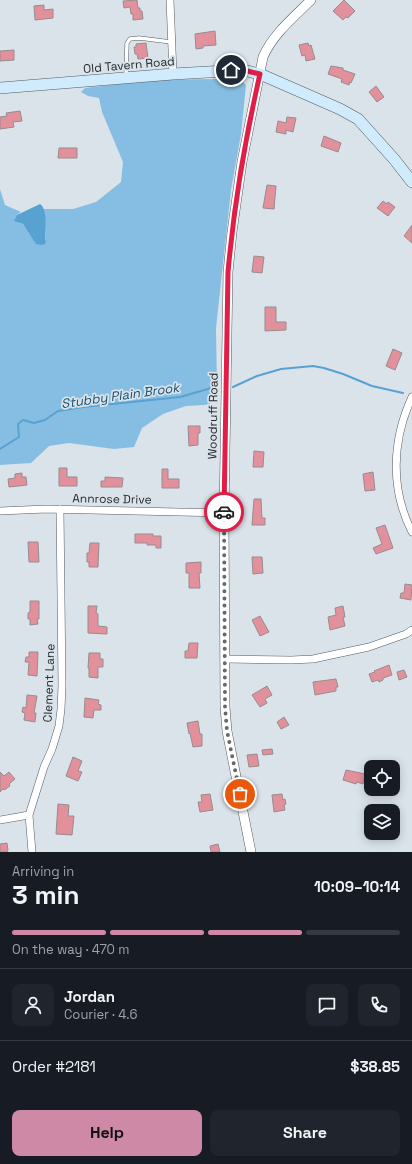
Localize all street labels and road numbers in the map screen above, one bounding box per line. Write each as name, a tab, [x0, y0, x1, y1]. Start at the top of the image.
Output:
street label: Old Tavern Road	[83, 53, 175, 77]
street label: Woodruff Road	[204, 373, 222, 459]
street label: Annrose Drive	[72, 490, 152, 508]
street label: Clement Lane	[40, 643, 58, 723]

